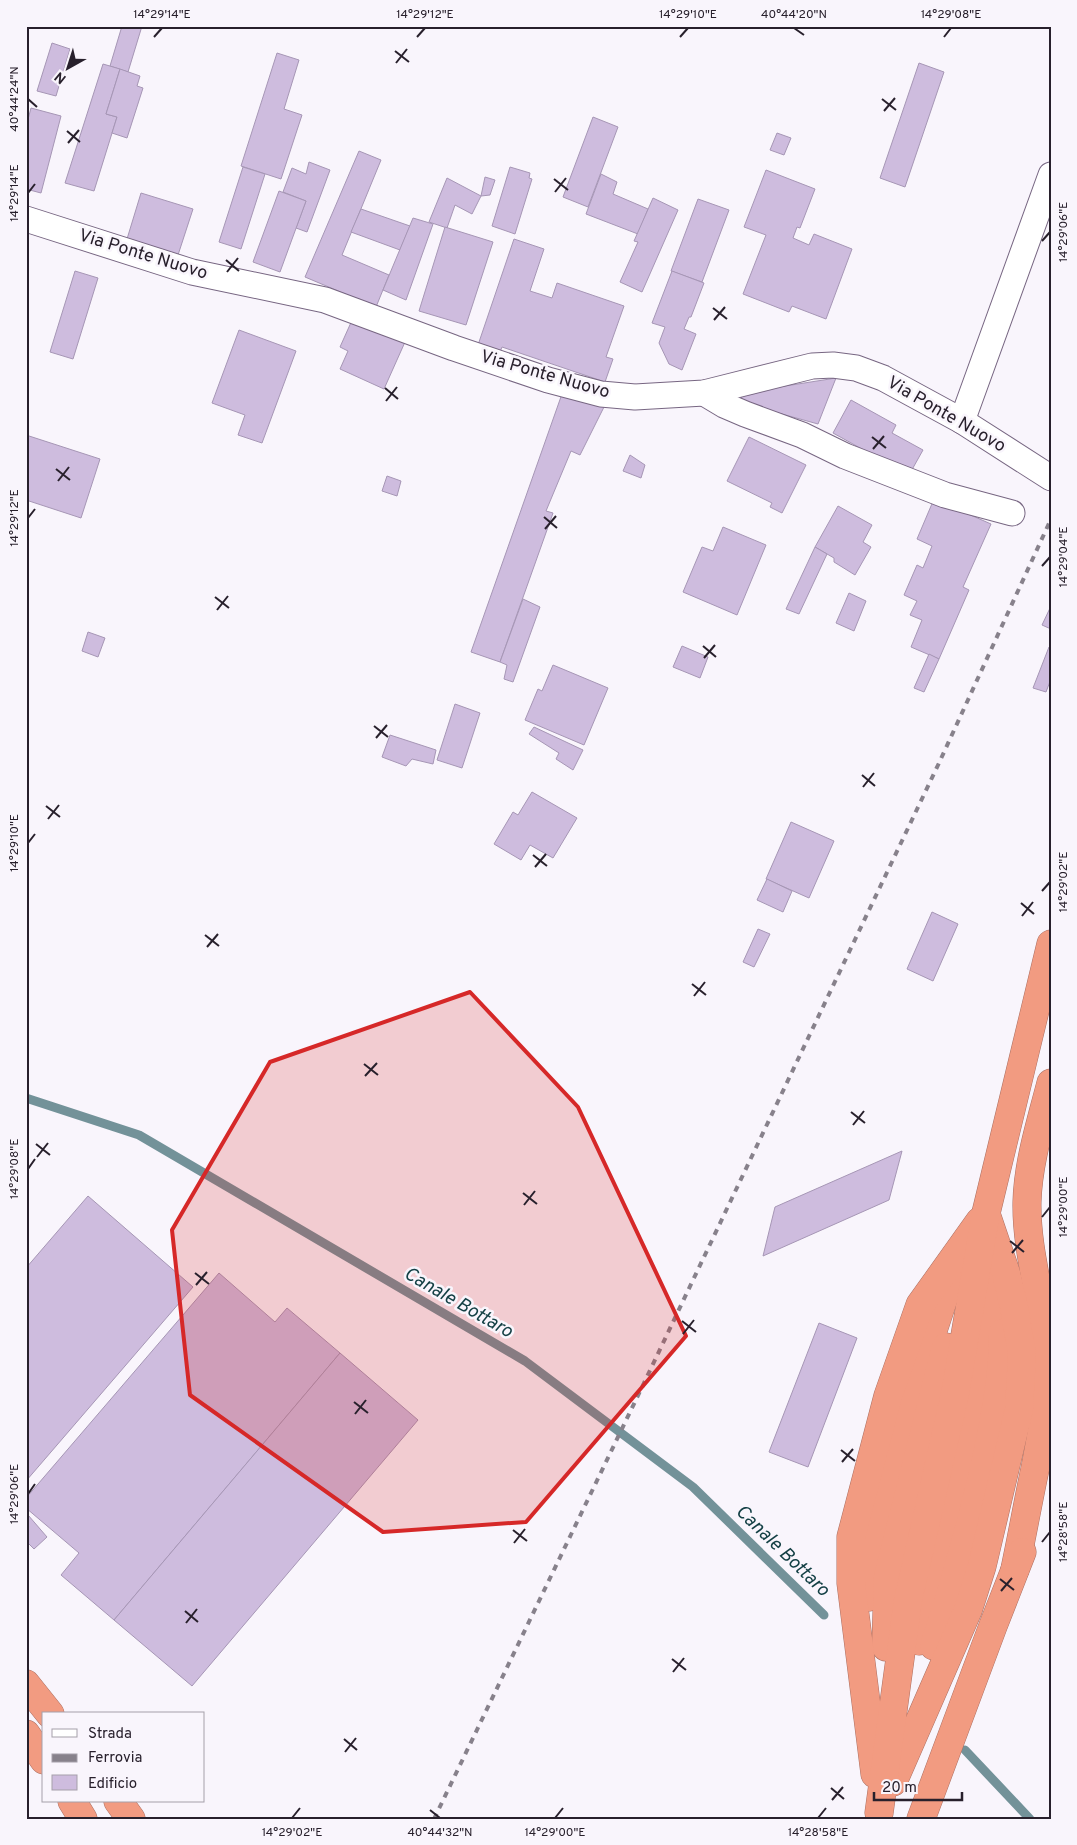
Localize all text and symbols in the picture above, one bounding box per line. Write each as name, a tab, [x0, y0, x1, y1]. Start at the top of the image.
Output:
text: 14°29'14"E	[133, 7, 191, 23]
text: 14°29'12"E	[396, 7, 454, 23]
text: 14°29'10"E	[659, 7, 717, 23]
text: 40°44'20"N	[761, 7, 827, 23]
text: 14°29'08"E	[921, 7, 981, 23]
north arrow	[42, 42, 92, 92]
text: 40°44'24"N	[7, 66, 23, 132]
text: N	[52, 67, 70, 87]
text: 14°29'14"E	[7, 164, 23, 222]
text: 14°29'06"E	[1056, 202, 1072, 262]
street label: Via Ponte Nuovo	[76, 224, 210, 286]
street label: Via Ponte Nuovo	[478, 346, 612, 404]
street label: Via Ponte Nuovo	[882, 372, 1010, 458]
text: 14°29'12"E	[7, 489, 23, 547]
text: 14°29'04"E	[1056, 527, 1072, 587]
text: 14°29'10"E	[7, 814, 23, 872]
text: 14°29'02"E	[1056, 852, 1072, 912]
text: 14°29'08"E	[7, 1139, 23, 1199]
text: 14°29'00"E	[1056, 1176, 1072, 1238]
water label: Canale Bottaro	[399, 1262, 518, 1344]
text: 14°29'06"E	[7, 1464, 23, 1524]
water label: Canale Bottaro	[730, 1500, 835, 1603]
text: 14°28'58"E	[1056, 1502, 1072, 1562]
legend	[42, 1712, 205, 1802]
text: Strada	[88, 1725, 132, 1744]
text: Ferrovia	[88, 1749, 142, 1768]
scale bar	[874, 1770, 962, 1802]
text: Edificio	[88, 1775, 137, 1794]
text: 20 m	[882, 1779, 917, 1798]
text: 14°29'02"E	[262, 1825, 322, 1841]
text: 40°44'32"N	[407, 1825, 473, 1841]
text: 14°29'00"E	[524, 1825, 586, 1841]
text: 14°28'58"E	[788, 1825, 848, 1841]

